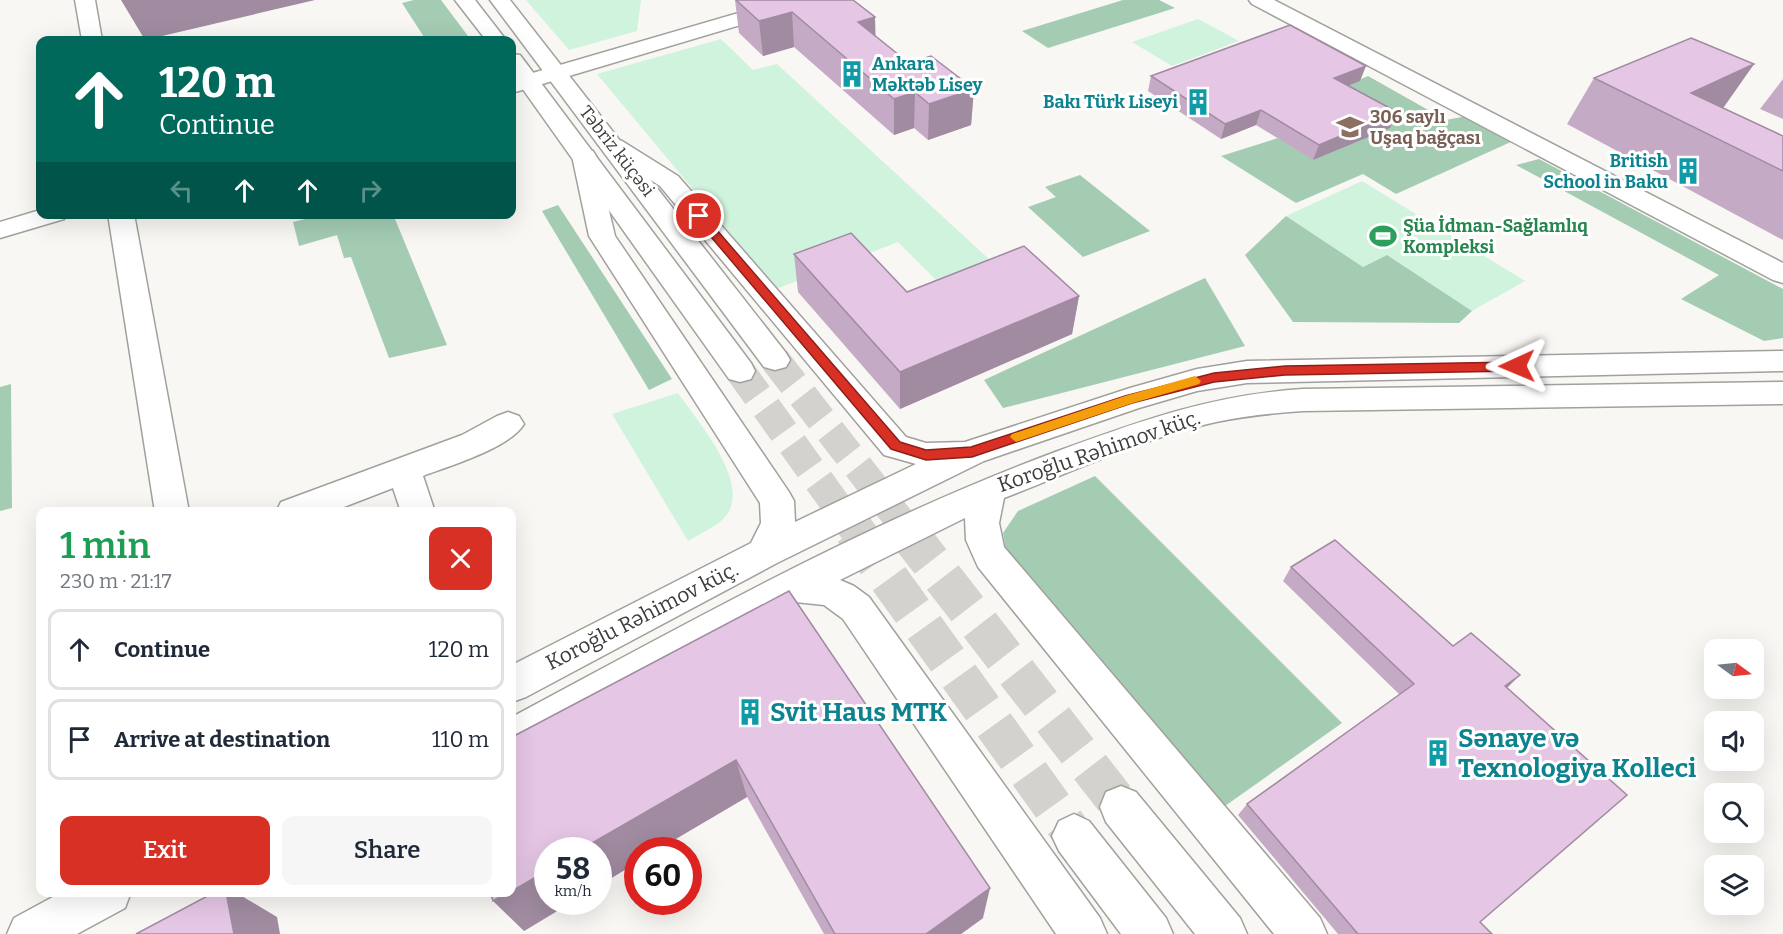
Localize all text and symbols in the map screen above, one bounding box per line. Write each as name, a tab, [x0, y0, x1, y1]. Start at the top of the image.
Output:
place label: Ankara Məktəb Lisey	[872, 53, 984, 96]
text: 120 m	[159, 58, 275, 108]
building icon: Ankara Məktəb Lisey	[837, 59, 867, 89]
icon: ahead	[60, 60, 138, 138]
building icon: Bakı Türk Liseyi	[1183, 87, 1213, 117]
place label: Bakı Türk Liseyi	[1043, 91, 1178, 113]
street label: Təbriz küçəsi	[575, 101, 659, 201]
place label: 306 saylı Uşaq bağçası	[1370, 106, 1481, 149]
text: Continue	[159, 109, 275, 141]
school or university icon: 306 saylı Uşaq bağçası	[1335, 112, 1365, 142]
place label: British School in Baku	[1543, 150, 1669, 193]
building icon: British School in Baku	[1673, 156, 1703, 186]
icon: left	[165, 174, 198, 207]
icon: ahead	[228, 174, 261, 207]
icon: ahead	[291, 174, 324, 207]
icon: right	[354, 174, 387, 207]
pin	[673, 190, 724, 241]
icon: arrive	[682, 199, 715, 232]
place label: Şüa İdman-Sağlamlıq Kompleksi	[1403, 215, 1588, 258]
sports icon: Şüa İdman-Sağlamlıq Kompleksi	[1368, 221, 1398, 251]
position arrow	[1485, 334, 1549, 398]
street label: Koroğlu Rəhimov küç.	[994, 404, 1204, 498]
text: 1 min	[60, 524, 151, 568]
button: close	[429, 527, 492, 590]
street label: Koroğlu Rəhimov küç.	[541, 556, 743, 676]
text: 230 m · 21:17	[60, 569, 172, 593]
icon: ahead	[63, 633, 96, 666]
text: Continue	[114, 636, 210, 663]
text: 120 m	[429, 636, 489, 663]
north arrow	[1704, 639, 1764, 699]
map controls	[1704, 639, 1764, 915]
building icon: Svit Haus MTK	[735, 697, 765, 727]
place label: Svit Haus MTK	[770, 697, 947, 728]
button: sound	[1704, 711, 1764, 771]
icon: arrive	[63, 723, 96, 756]
place label: Sənaye və Texnologiya Kolleci	[1458, 723, 1696, 784]
text: Arrive at destination	[114, 726, 330, 753]
text: 110 m	[432, 726, 489, 753]
building icon: Sənaye və Texnologiya Kolleci	[1423, 738, 1453, 768]
button: search	[1704, 783, 1764, 843]
button: Exit	[60, 816, 270, 885]
button: Share	[282, 816, 492, 885]
speed limit sign: 60	[624, 837, 702, 915]
text: 58	[556, 851, 590, 887]
button: layers	[1704, 855, 1764, 915]
text: km/h	[554, 882, 592, 900]

